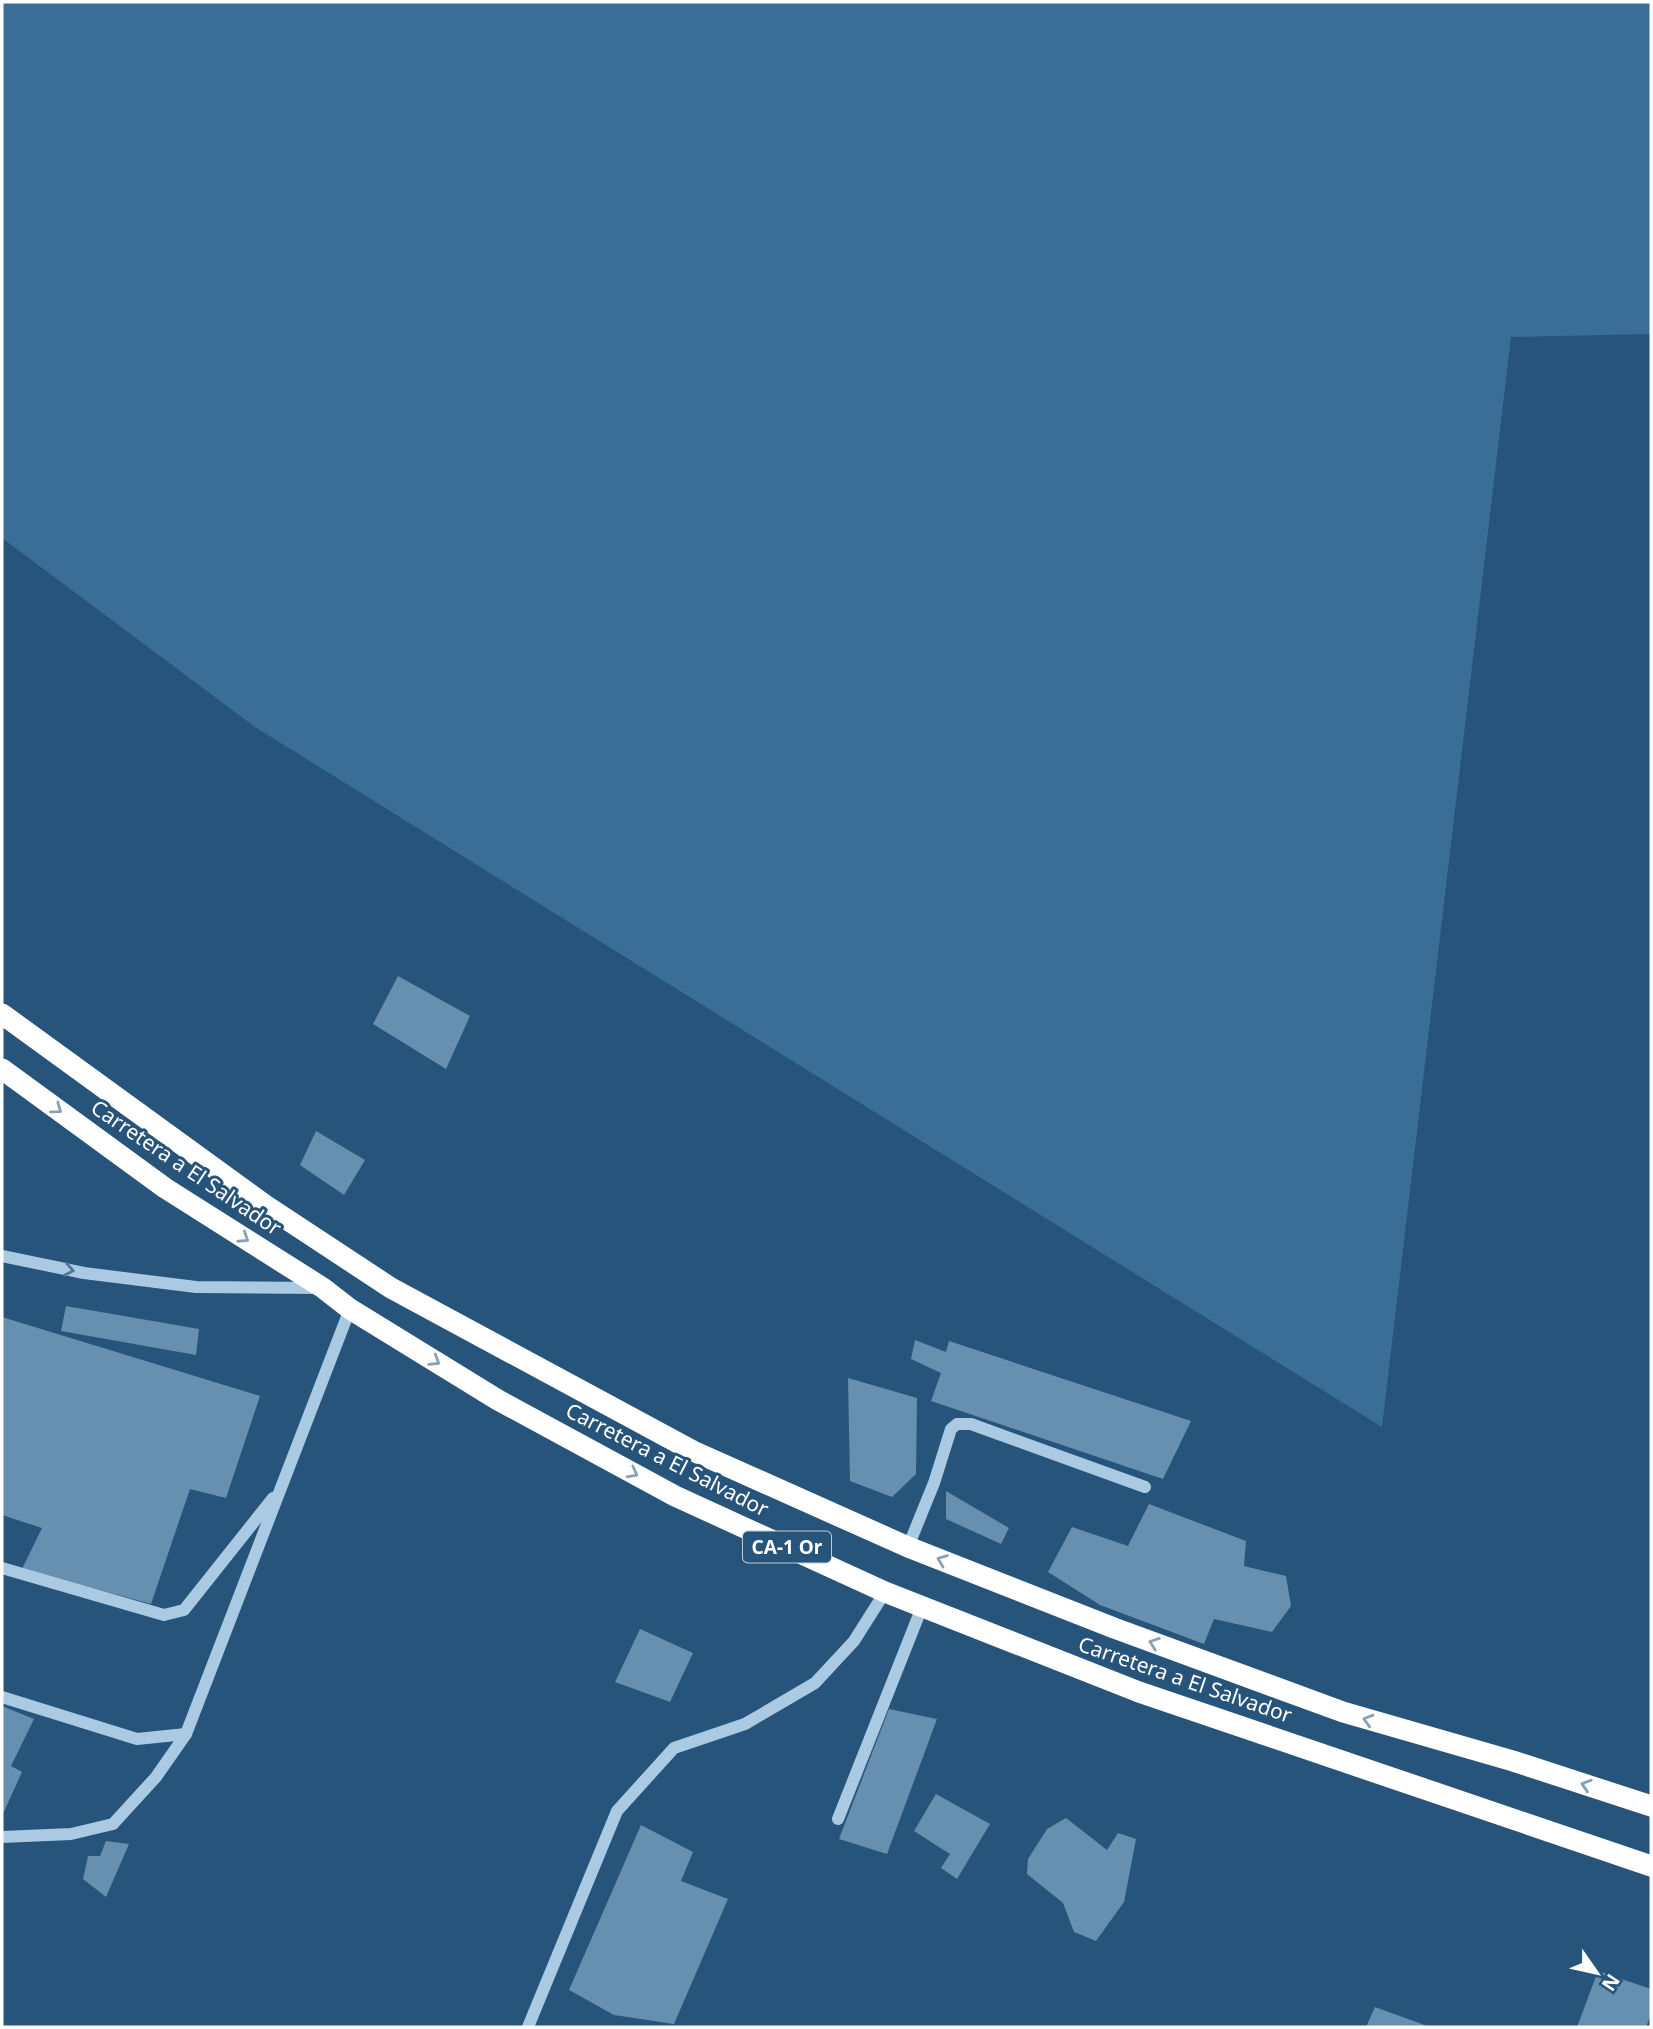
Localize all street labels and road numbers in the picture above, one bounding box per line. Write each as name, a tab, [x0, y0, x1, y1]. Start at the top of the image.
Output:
street label: Carretera a El Salvador	[86, 1093, 288, 1242]
street label: Carretera a El Salvador	[561, 1396, 774, 1523]
road number: CA-1 Or	[743, 1532, 831, 1562]
street label: Carretera a El Salvador	[1075, 1629, 1296, 1729]

